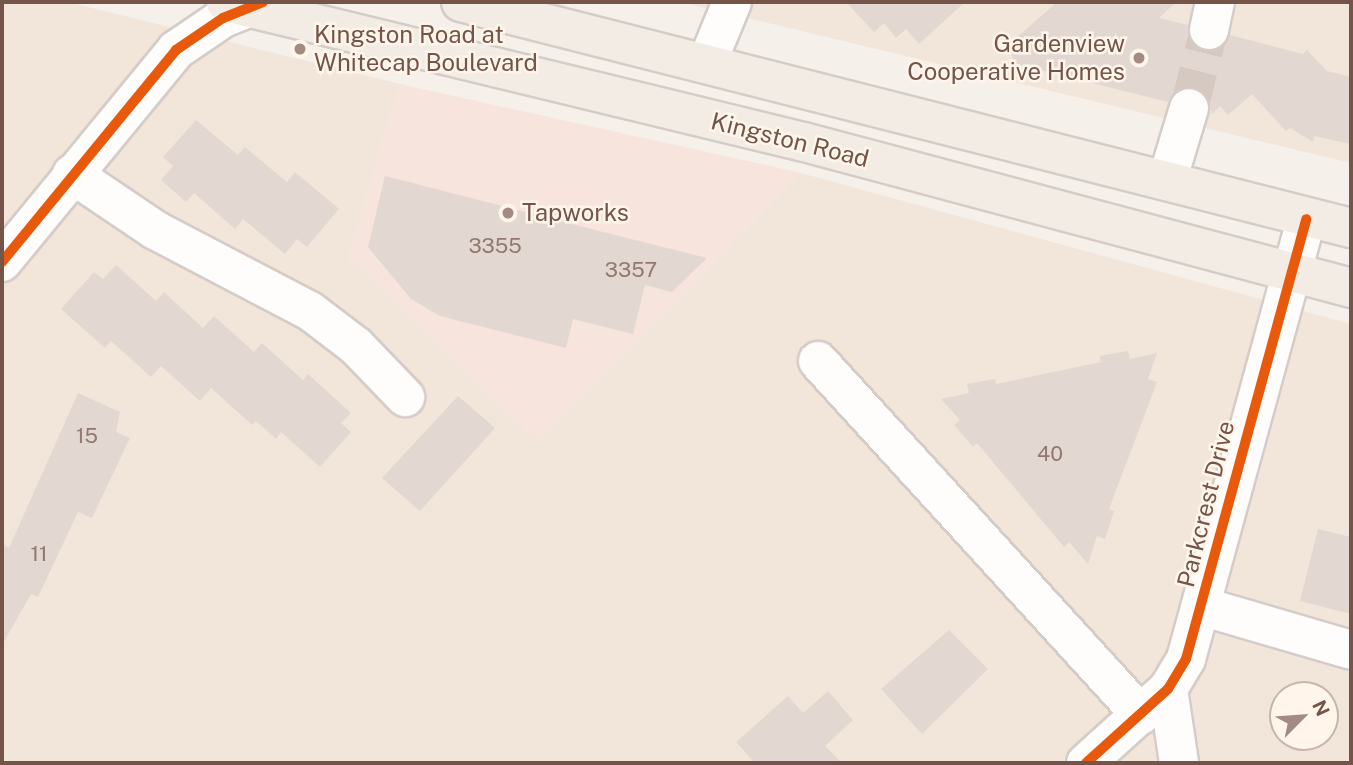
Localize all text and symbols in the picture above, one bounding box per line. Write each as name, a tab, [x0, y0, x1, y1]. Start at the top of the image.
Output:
place label: Kingston Road at Whitecap Boulevard	[314, 21, 538, 77]
place label: Gardenview Cooperative Homes	[907, 30, 1125, 86]
marker: Kingston Road at Whitecap Boulevard	[292, 41, 308, 57]
marker: Gardenview Cooperative Homes	[1131, 50, 1147, 66]
street label: Kingston Road	[708, 106, 872, 174]
place label: Tapworks	[522, 199, 629, 227]
marker: Tapworks	[500, 205, 516, 221]
house number: 3355	[468, 233, 522, 259]
house number: 3357	[605, 257, 657, 283]
street label: Parkcrest Drive	[1171, 418, 1241, 590]
house number: 15	[76, 423, 98, 449]
house number: 40	[1037, 441, 1063, 467]
house number: 11	[30, 541, 48, 567]
north arrow	[1269, 681, 1339, 751]
text: N	[1308, 697, 1334, 719]

